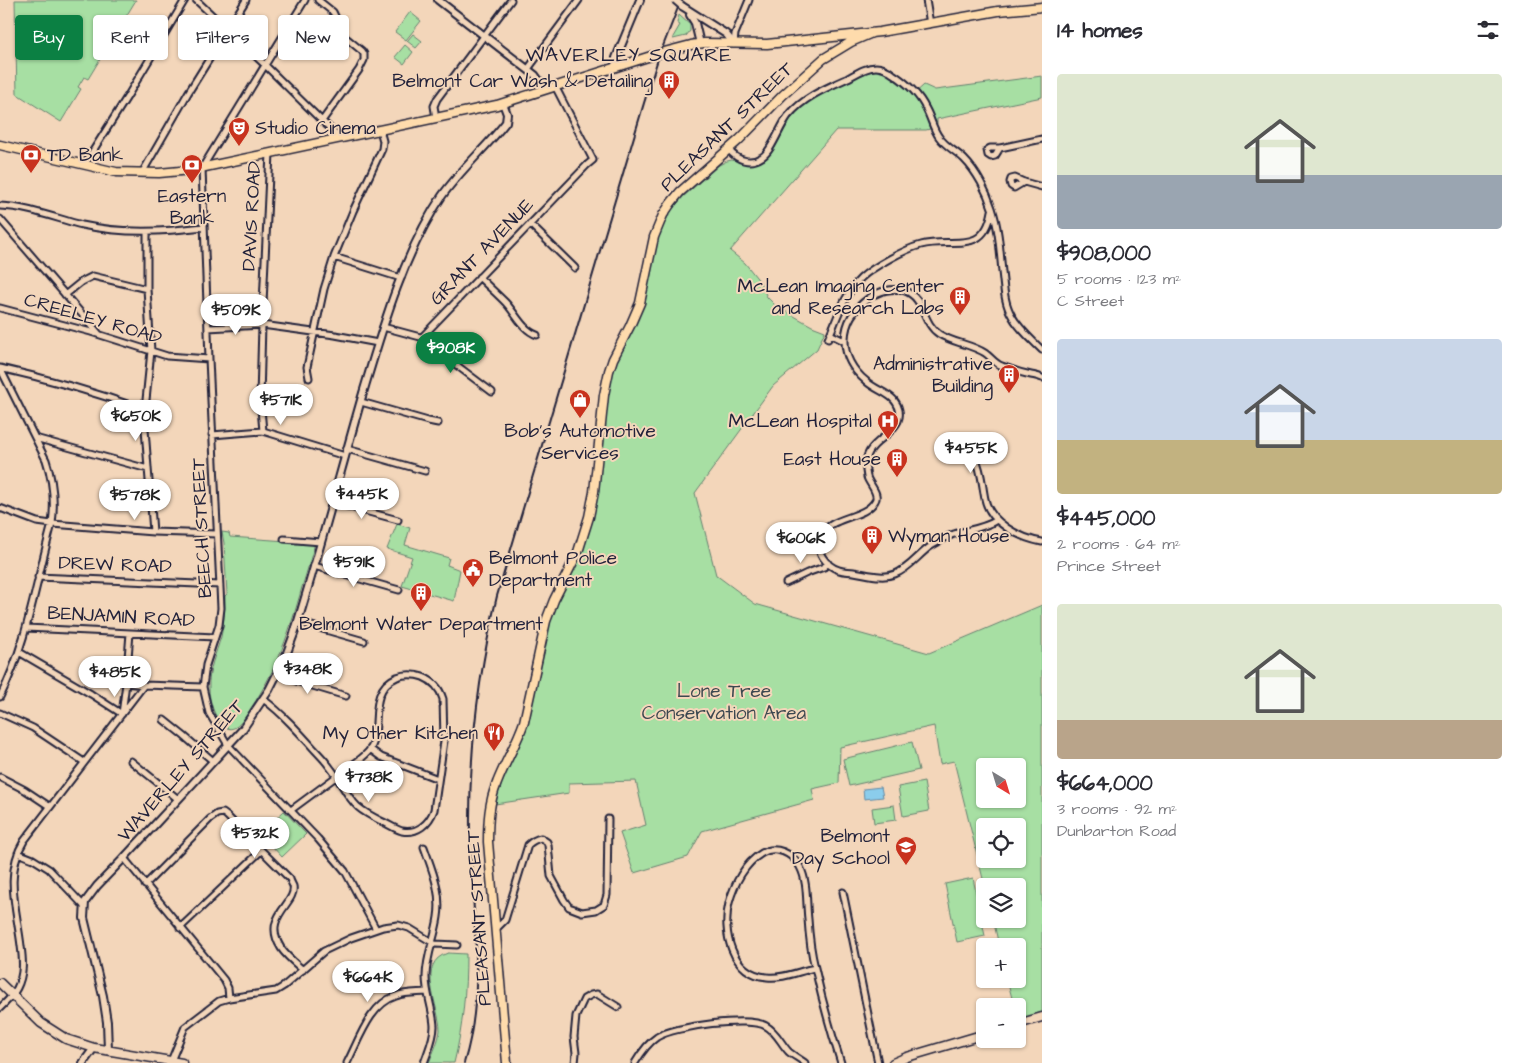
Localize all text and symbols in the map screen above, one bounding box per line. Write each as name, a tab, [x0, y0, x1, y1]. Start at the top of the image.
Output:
chip: Buy	[15, 15, 83, 60]
chip: Rent	[93, 15, 168, 60]
chip: Filters	[178, 15, 268, 60]
chip: New	[278, 15, 349, 60]
text: 14 homes	[1057, 16, 1143, 45]
icon: filters	[1474, 16, 1502, 44]
district label: WAVERLEY SQUARE	[526, 41, 732, 69]
street label: PLEASANT STREET	[654, 56, 800, 198]
place label: Belmont Car Wash & Detailing	[392, 68, 653, 96]
building icon: Belmont Car Wash & Detailing	[657, 69, 681, 100]
icon: home	[1235, 106, 1325, 196]
place label: Studio Cinema	[255, 115, 376, 142]
theatre icon: Studio Cinema	[227, 116, 251, 147]
place label: TD Bank	[47, 142, 123, 169]
bank icon: TD Bank	[19, 143, 43, 174]
bank icon: Eastern Bank	[180, 153, 204, 184]
street label: DAVIS ROAD	[236, 160, 268, 272]
place label: Eastern Bank	[158, 183, 226, 232]
street label: GRANT AVENUE	[424, 192, 540, 312]
text: $908,000	[1057, 239, 1151, 268]
text: 5 rooms · 123 m²	[1057, 268, 1181, 290]
place label: McLean Imaging Center and Research Labs	[737, 273, 945, 322]
building icon: McLean Imaging Center and Research Labs	[948, 285, 972, 316]
street label: CREELEY ROAD	[21, 286, 165, 352]
text: C Street	[1057, 290, 1124, 312]
pin: $509K	[201, 294, 271, 336]
text: $509K	[211, 299, 261, 321]
pin: $908K	[416, 332, 486, 374]
text: $908K	[427, 337, 475, 359]
place label: Administrative Building	[873, 351, 993, 401]
building icon: Administrative Building	[997, 363, 1021, 394]
icon: home	[1235, 371, 1325, 461]
pin: $571K	[246, 384, 316, 426]
shop icon: Bob’s Automotive Services	[568, 388, 592, 419]
text: $571K	[260, 389, 302, 411]
pin: $650K	[101, 400, 171, 442]
text: $650K	[111, 405, 161, 427]
place label: McLean Hospital	[729, 408, 872, 435]
hospital icon: McLean Hospital	[876, 409, 900, 440]
place label: Bob’s Automotive Services	[504, 418, 656, 467]
pin: $455K	[936, 432, 1006, 474]
text: $455K	[945, 437, 997, 459]
place label: East House	[784, 446, 881, 473]
building icon: East House	[885, 447, 909, 478]
street label: BEECH STREET	[185, 457, 219, 599]
pin: $578K	[100, 478, 170, 521]
pin: $445K	[327, 478, 397, 520]
text: $445K	[336, 483, 388, 505]
text: $578K	[110, 484, 160, 506]
text: $445,000	[1057, 504, 1156, 533]
pin: $606K	[766, 522, 836, 564]
place label: Wyman House	[888, 523, 1010, 551]
building icon: Wyman House	[860, 524, 884, 555]
text: $606K	[777, 527, 825, 549]
text: 2 rooms · 64 m²	[1057, 533, 1181, 555]
place label: Belmont Police Department	[489, 545, 617, 594]
pin: $591K	[319, 546, 389, 588]
street label: DREW ROAD	[58, 550, 172, 580]
text: $591K	[333, 551, 375, 573]
text: Prince Street	[1057, 555, 1161, 577]
public building icon: Belmont Police Department	[461, 557, 485, 588]
building icon: Belmont Water Department	[409, 581, 433, 612]
street label: BENJAMIN ROAD	[47, 600, 195, 634]
place label: Belmont Water Department	[299, 611, 543, 638]
icon: home	[1235, 636, 1325, 726]
pin: $348K	[273, 652, 343, 695]
pin: $485K	[80, 656, 150, 698]
text: $348K	[284, 658, 332, 680]
text: $485K	[89, 661, 141, 683]
park label: Lone Tree Conservation Area	[642, 678, 807, 727]
street label: WAVERLEY STREET	[111, 694, 251, 848]
place label: My Other Kitchen	[323, 720, 478, 748]
restaurant icon: My Other Kitchen	[482, 721, 506, 752]
north arrow	[976, 758, 1026, 808]
map controls	[976, 758, 1026, 1048]
pin: $738K	[334, 760, 404, 803]
text: $738K	[346, 766, 392, 788]
text: $664,000	[1057, 769, 1153, 798]
text: 3 rooms · 92 m²	[1057, 798, 1177, 820]
pin: $532K	[220, 816, 290, 859]
button: locate	[976, 818, 1026, 868]
text: Dunbarton Road	[1057, 820, 1176, 842]
text: $532K	[231, 822, 279, 844]
place label: Belmont Day School	[792, 823, 890, 873]
street label: PLEASANT STREET	[459, 829, 499, 1007]
school or university icon: Belmont Day School	[894, 835, 918, 866]
button: layers	[976, 878, 1026, 928]
button: +	[976, 938, 1026, 988]
pin: $664K	[333, 960, 403, 1003]
text: $664K	[343, 966, 393, 988]
button: −	[976, 998, 1026, 1048]

